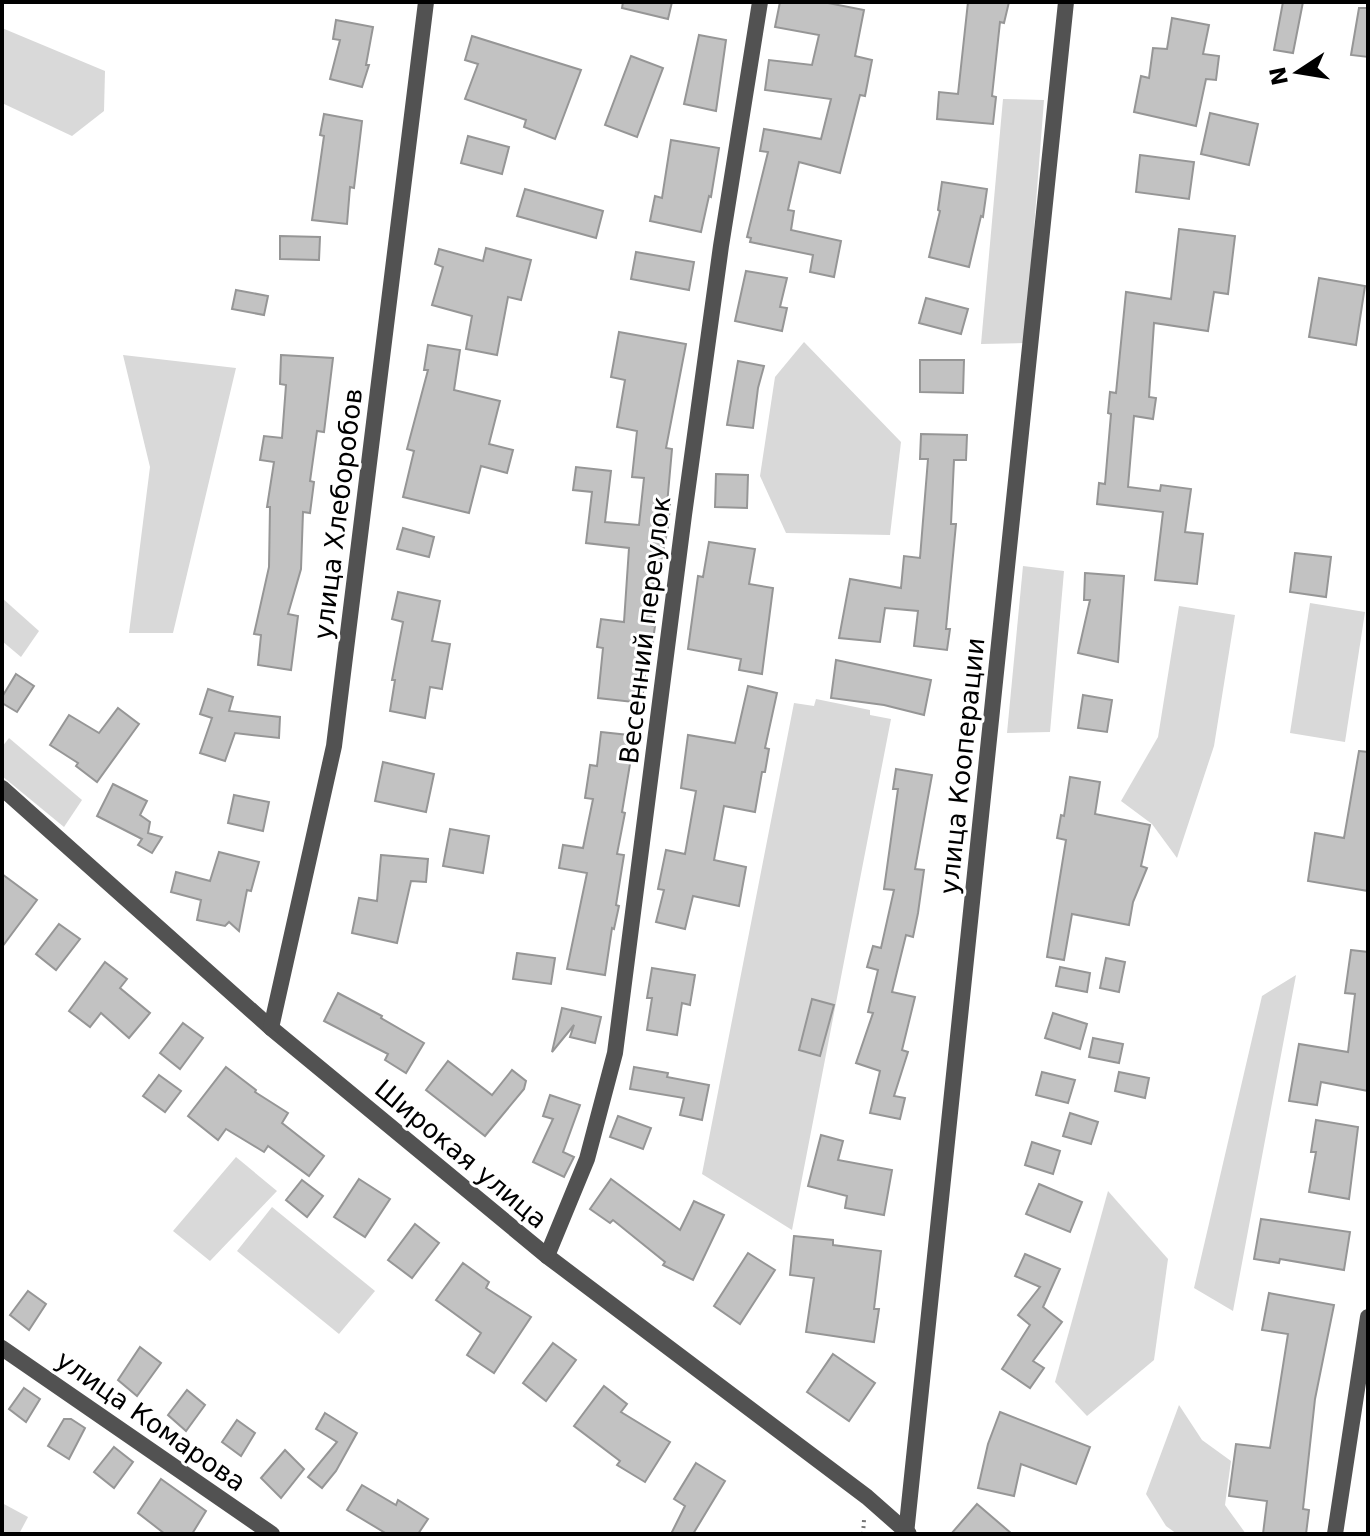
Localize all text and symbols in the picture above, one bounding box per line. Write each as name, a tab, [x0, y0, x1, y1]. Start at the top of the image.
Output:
north arrow	[1258, 32, 1338, 112]
text: N	[1265, 64, 1293, 88]
street label: улица Хлеборобов	[308, 387, 368, 641]
street label: Весенний переулок	[614, 495, 676, 765]
street label: улица Кооперации	[934, 636, 990, 896]
street label: Широкая улица	[369, 1073, 553, 1235]
street label: улица Комарова	[50, 1344, 252, 1498]

